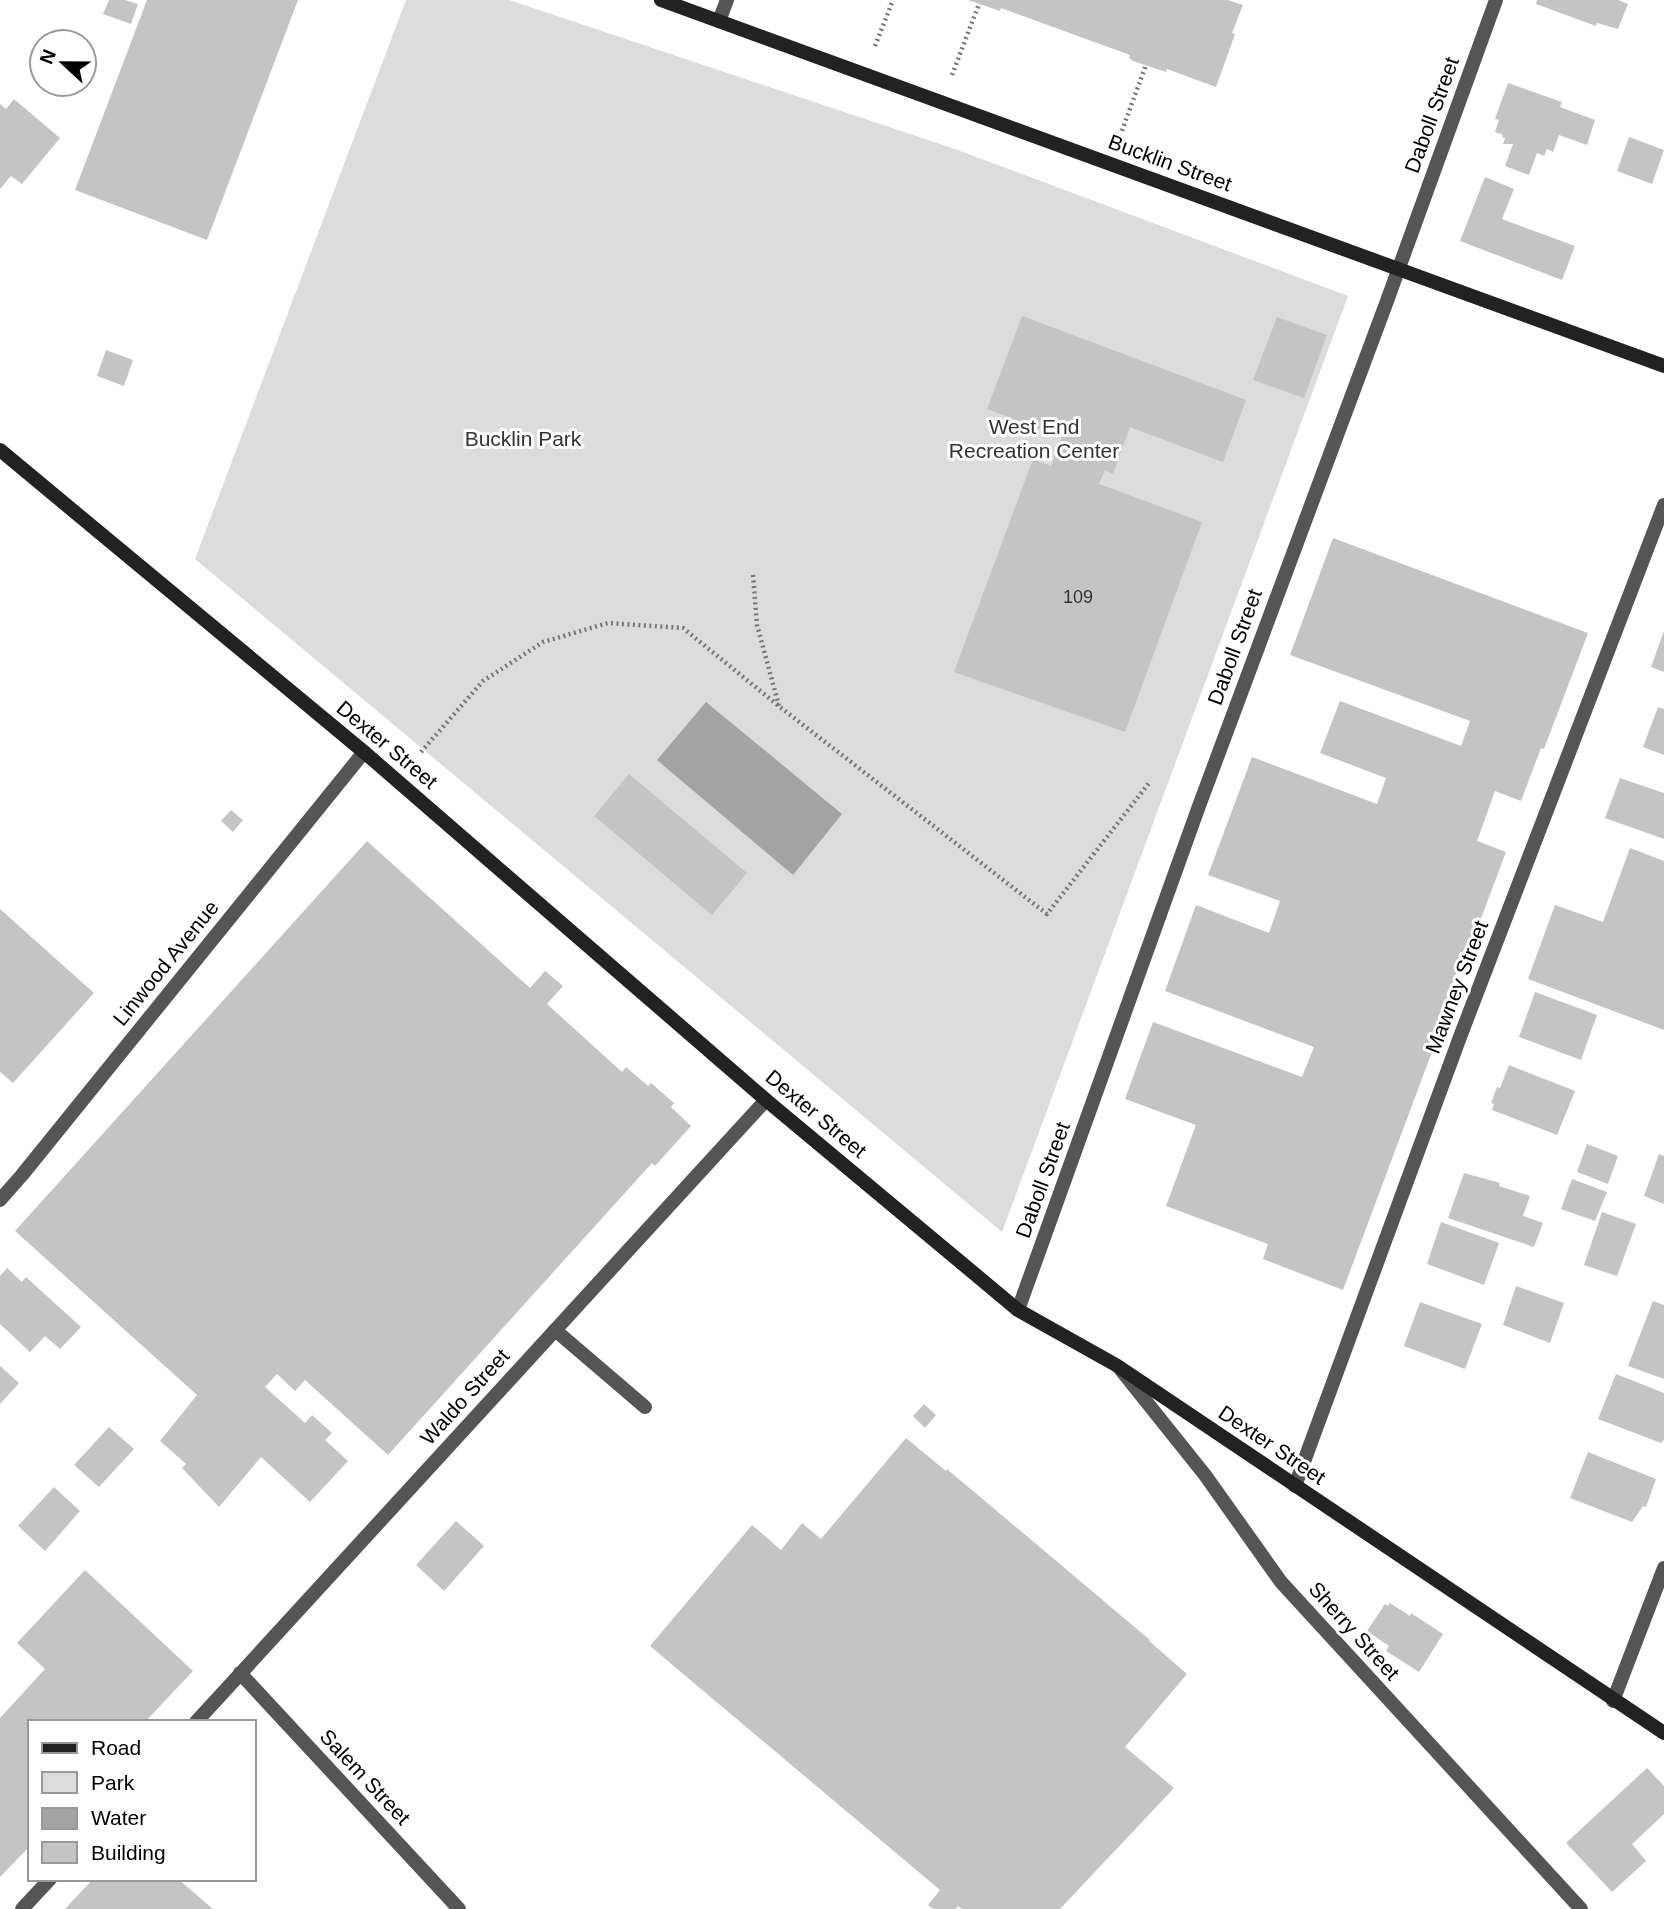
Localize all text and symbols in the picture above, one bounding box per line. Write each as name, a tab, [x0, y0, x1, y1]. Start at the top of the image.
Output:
north arrow	[28, 28, 98, 98]
text: N	[35, 47, 60, 67]
street label: Daboll Street	[1400, 54, 1463, 176]
street label: Bucklin Street	[1105, 130, 1235, 196]
park label: West End Recreation Center	[949, 415, 1119, 462]
park label: Bucklin Park	[465, 427, 582, 450]
street label: Daboll Street	[1203, 586, 1266, 708]
house number: 109	[1063, 587, 1093, 607]
street label: Dexter Street	[333, 696, 442, 793]
street label: Linwood Avenue	[108, 896, 223, 1030]
street label: Mawney Street	[1421, 917, 1492, 1056]
street label: Dexter Street	[762, 1065, 871, 1162]
street label: Daboll Street	[1011, 1119, 1074, 1241]
street label: Waldo Street	[416, 1344, 514, 1449]
street label: Dexter Street	[1215, 1400, 1330, 1489]
street label: Sherry Street	[1304, 1577, 1404, 1684]
legend	[28, 1720, 256, 1881]
street label: Salem Street	[316, 1724, 415, 1829]
text: Road	[91, 1736, 141, 1759]
text: Park	[91, 1771, 135, 1794]
text: Water	[91, 1806, 146, 1829]
text: Building	[91, 1841, 166, 1864]

